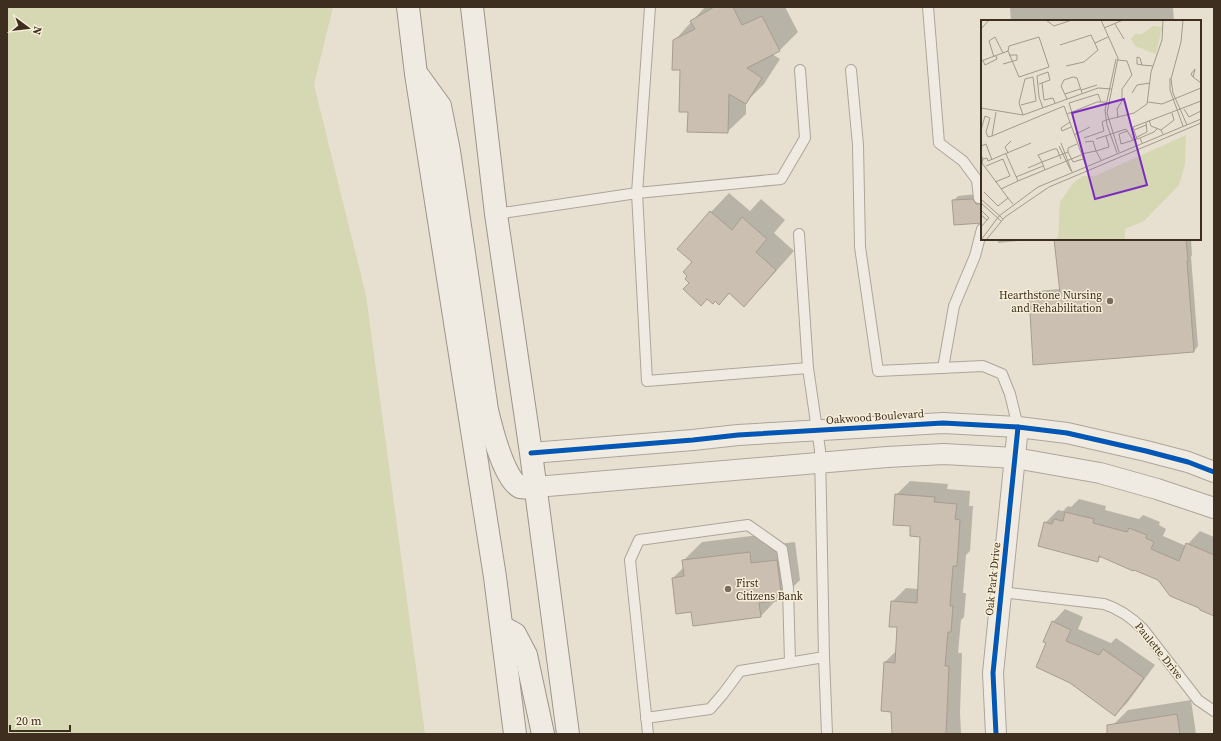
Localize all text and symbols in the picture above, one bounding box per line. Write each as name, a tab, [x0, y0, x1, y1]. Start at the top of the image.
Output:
north arrow	[8, 8, 48, 48]
inset map	[981, 20, 1201, 240]
text: N	[29, 25, 45, 36]
place label: Hearthstone Nursing and Rehabilitation	[999, 288, 1102, 316]
marker: Hearthstone Nursing and Rehabilitation	[1105, 296, 1115, 306]
street label: Oakwood Boulevard	[825, 406, 925, 428]
street label: Oak Park Drive	[982, 541, 1004, 616]
place label: First Citizens Bank	[736, 576, 804, 604]
marker: First Citizens Bank	[723, 584, 733, 594]
street label: Paulette Drive	[1131, 619, 1187, 683]
scale bar	[10, 707, 70, 733]
text: 20 m	[16, 713, 42, 729]

